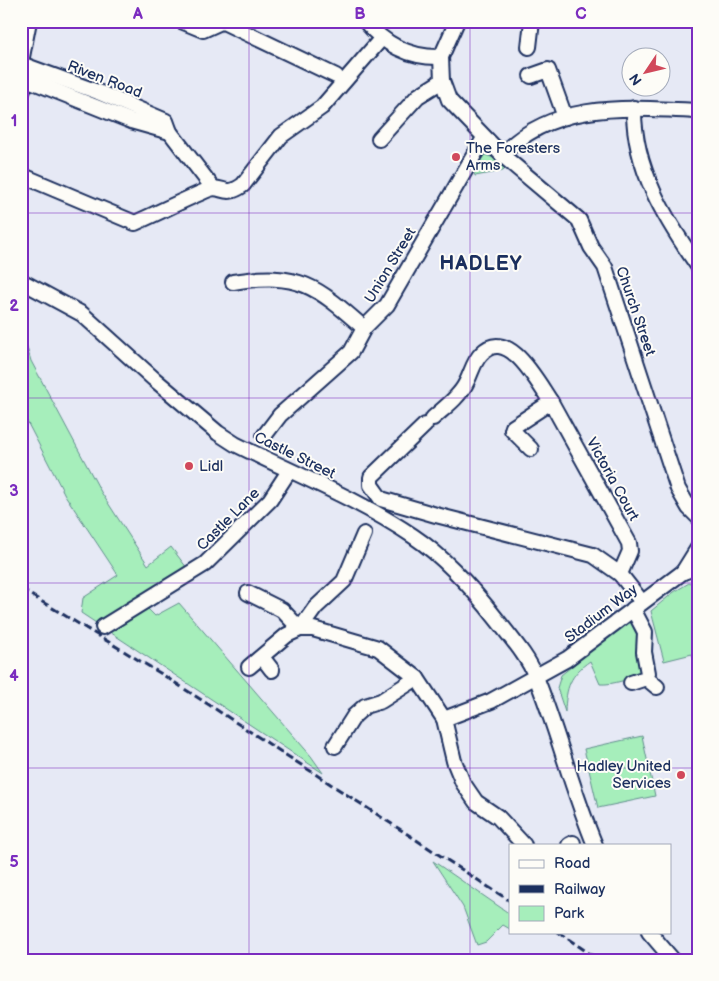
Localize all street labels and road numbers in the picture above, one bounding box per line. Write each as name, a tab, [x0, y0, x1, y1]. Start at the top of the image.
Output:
street label: Riven Road	[65, 57, 145, 102]
street label: Union Street	[360, 224, 421, 307]
street label: Church Street	[611, 264, 660, 359]
street label: Castle Street	[251, 428, 339, 484]
street label: Victoria Court	[582, 434, 643, 525]
street label: Castle Lane	[193, 484, 264, 555]
street label: Stadium Way	[561, 580, 642, 647]

